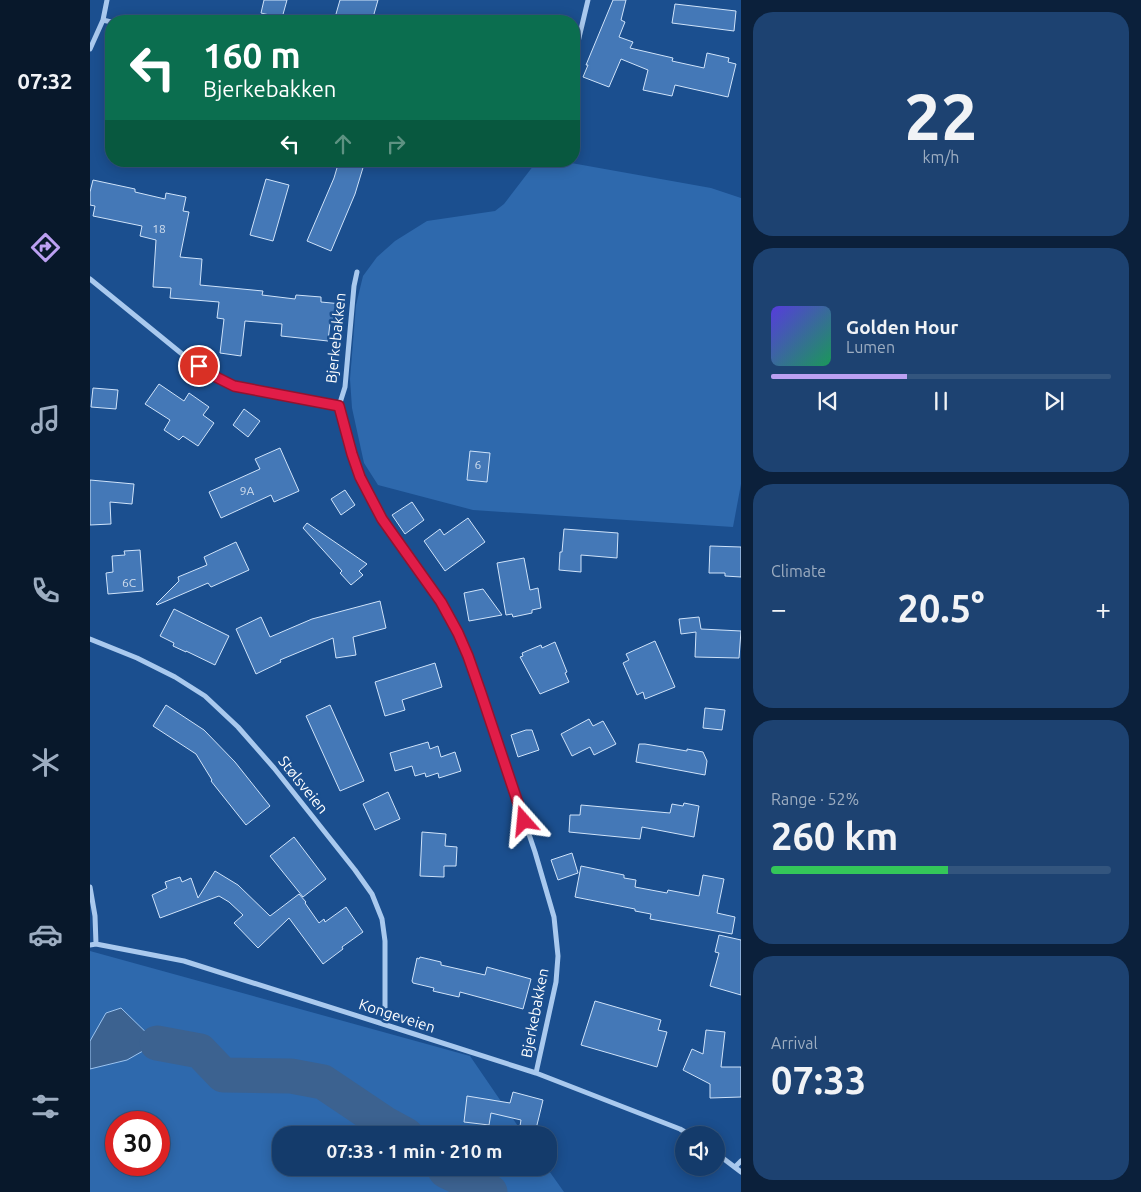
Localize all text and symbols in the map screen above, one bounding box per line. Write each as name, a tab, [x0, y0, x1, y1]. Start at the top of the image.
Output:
icon: left	[120, 35, 185, 100]
text: 160 m	[203, 35, 301, 75]
text: 07:32	[17, 68, 73, 93]
text: Bjerkebakken	[203, 76, 336, 101]
text: 22	[904, 79, 978, 152]
icon: left	[276, 130, 304, 158]
icon: ahead	[329, 130, 357, 158]
icon: right	[382, 130, 410, 158]
text: km/h	[923, 148, 959, 166]
house number: 18	[152, 222, 166, 235]
icon: directions	[28, 230, 63, 265]
street label: Bjerkebakken	[322, 292, 349, 384]
text: Golden Hour	[846, 316, 958, 338]
text: Lumen	[846, 338, 895, 356]
pin	[178, 345, 220, 387]
icon: arrive	[185, 352, 213, 380]
icon: previous	[814, 387, 842, 415]
icon: pause	[927, 387, 955, 415]
icon: next	[1040, 387, 1068, 415]
icon: music	[28, 402, 63, 437]
house number: 6	[475, 458, 482, 471]
house number: 9A	[240, 484, 254, 497]
text: Climate	[771, 562, 826, 580]
icon: phone	[28, 573, 63, 608]
house number: 6C	[122, 576, 137, 589]
text: 20.5°	[897, 587, 985, 629]
text: −	[771, 593, 787, 624]
text: +	[1095, 593, 1111, 624]
icon: climate	[28, 745, 63, 780]
street label: Stølsveien	[275, 753, 332, 817]
text: Range · 52%	[771, 790, 859, 808]
position arrow	[497, 794, 549, 846]
text: 260 km	[771, 815, 898, 857]
icon: car	[28, 917, 63, 952]
street label: Bjerkebakken	[517, 967, 552, 1059]
street label: Kongeveien	[357, 995, 437, 1036]
text: Arrival	[771, 1034, 818, 1052]
text: 07:33	[771, 1059, 866, 1101]
icon: filters	[28, 1089, 63, 1124]
speed limit sign: 30	[105, 1111, 170, 1176]
map controls	[675, 1126, 725, 1176]
button: sound	[675, 1126, 725, 1176]
text: 07:33 · 1 min · 210 m	[327, 1140, 502, 1162]

